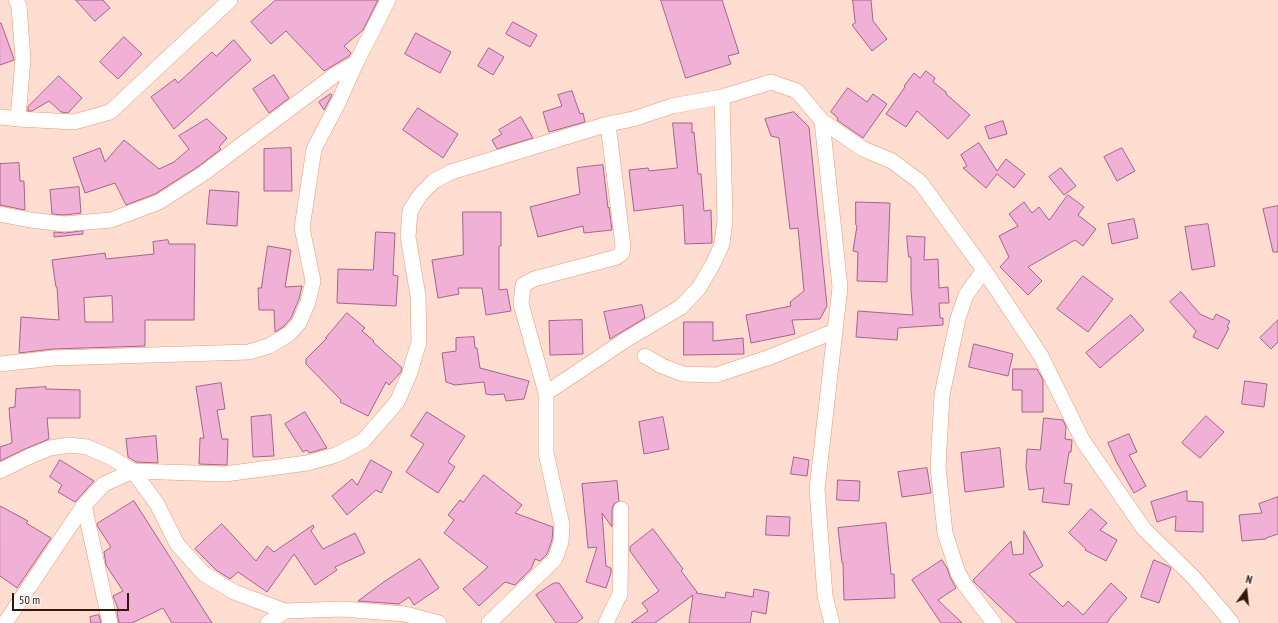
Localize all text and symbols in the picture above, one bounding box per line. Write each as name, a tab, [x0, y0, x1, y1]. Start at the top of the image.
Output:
north arrow	[1226, 571, 1266, 611]
text: N	[1244, 572, 1254, 587]
scale bar	[14, 585, 131, 611]
text: 50 m	[19, 592, 40, 607]

